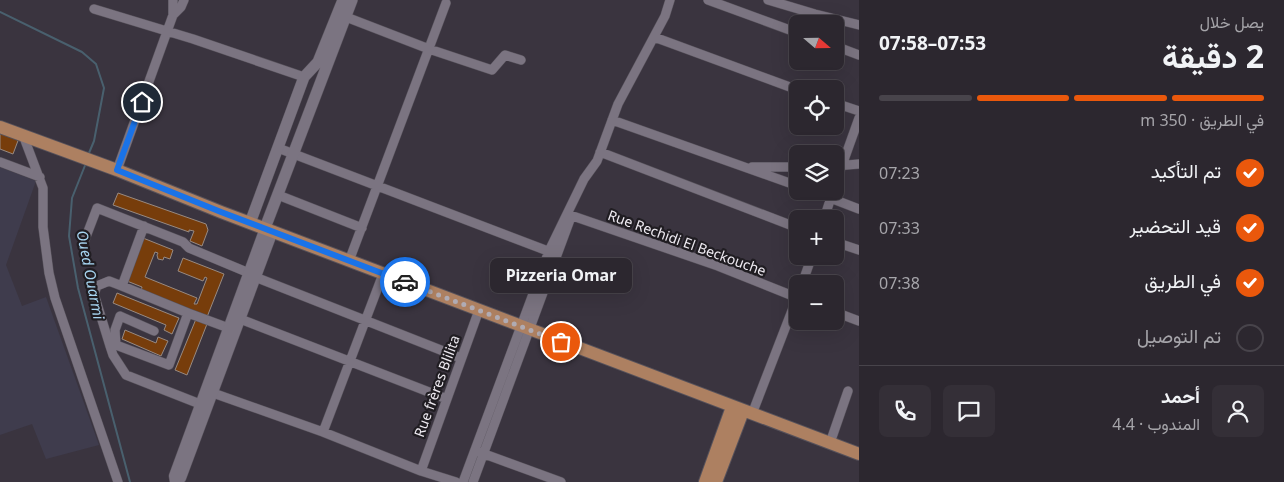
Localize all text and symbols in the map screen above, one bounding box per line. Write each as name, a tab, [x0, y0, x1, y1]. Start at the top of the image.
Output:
text: يصل خلال	[1200, 11, 1264, 33]
north arrow	[789, 15, 844, 70]
map controls	[789, 15, 844, 330]
text: 07:53–07:58	[879, 30, 986, 56]
text: 2 دقيقة	[1162, 34, 1264, 77]
button: locate	[789, 80, 844, 135]
pin	[121, 81, 163, 123]
icon: home	[128, 88, 156, 116]
text: في الطريق · 350 m	[1140, 109, 1264, 131]
button: layers	[789, 145, 844, 200]
text: تم التأكيد	[1151, 158, 1221, 184]
icon: check	[1236, 159, 1264, 187]
text: 07:23	[879, 162, 920, 184]
street label: Rue Rechidi El Beckouche	[605, 205, 769, 280]
button: +	[789, 210, 844, 265]
text: قيد التحضير	[1130, 213, 1221, 239]
icon: check	[1236, 214, 1264, 242]
text: 07:33	[879, 217, 920, 239]
water label: Oued Ouarmi	[73, 228, 110, 322]
courier	[380, 257, 430, 307]
callout: Pizzeria Omar	[490, 257, 632, 292]
text: Pizzeria Omar	[506, 264, 616, 286]
icon: car	[391, 268, 419, 296]
text: في الطريق	[1144, 268, 1221, 294]
icon: check	[1236, 269, 1264, 297]
text: 07:38	[879, 272, 920, 294]
button: −	[789, 275, 844, 330]
pin	[540, 321, 582, 363]
text: تم التوصيل	[1137, 323, 1221, 349]
icon: bag	[547, 328, 575, 356]
street label: Rue frères Blilita	[409, 332, 464, 439]
text: أحمد	[1161, 383, 1200, 409]
button: phone	[879, 385, 931, 437]
button: chat	[943, 385, 995, 437]
button: person	[1212, 385, 1264, 437]
text: المندوب · 4.4	[1112, 413, 1200, 435]

